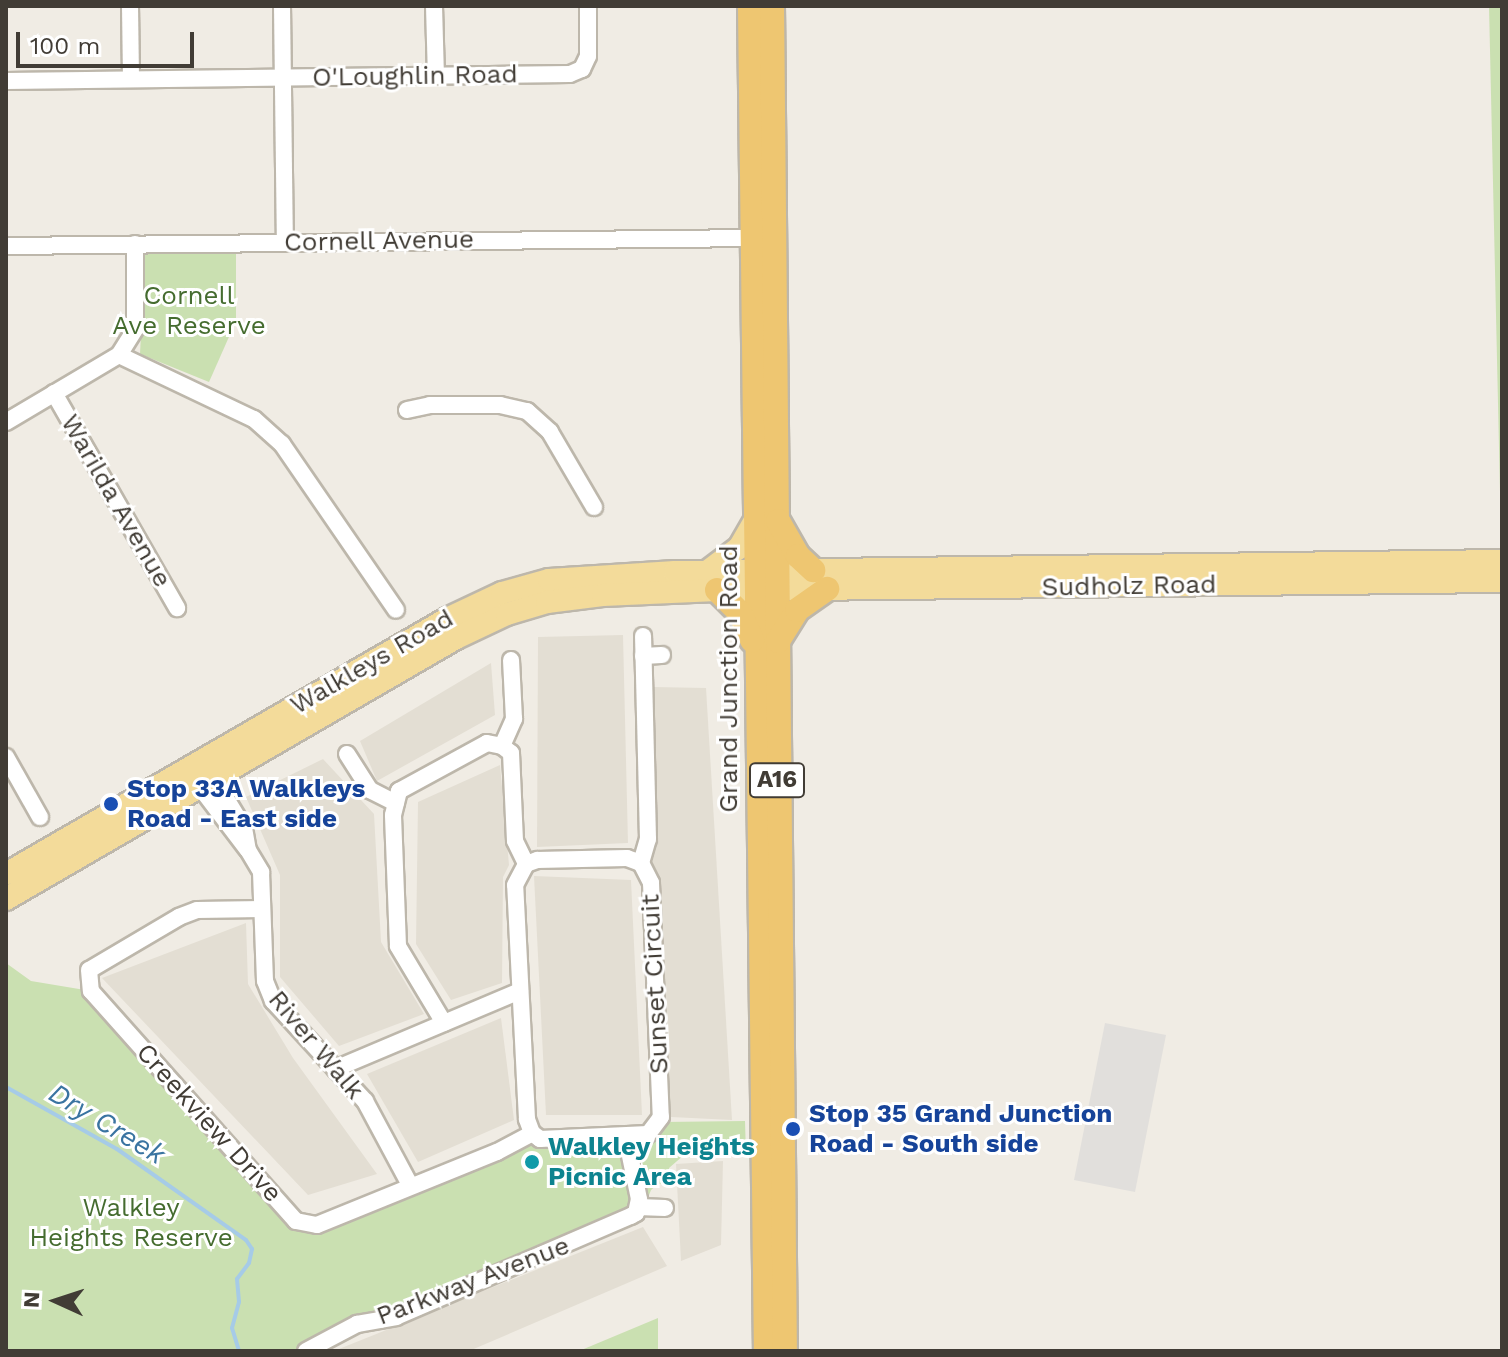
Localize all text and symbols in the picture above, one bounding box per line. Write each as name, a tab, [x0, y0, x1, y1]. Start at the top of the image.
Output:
scale bar	[20, 16, 198, 66]
text: 100 m	[30, 32, 100, 60]
street label: O'Loughlin Road	[312, 59, 518, 93]
street label: Cornell Avenue	[283, 224, 475, 258]
park label: Cornell Ave Reserve	[112, 280, 266, 342]
street label: Warilda Avenue	[53, 408, 179, 594]
street label: Grand Junction Road	[713, 545, 745, 813]
street label: Sudholz Road	[1041, 569, 1217, 603]
street label: Walkleys Road	[285, 603, 459, 721]
road number: A16	[747, 760, 807, 800]
place label: Stop 33A Walkleys Road - East side	[127, 773, 366, 834]
marker: Stop 33A Walkleys Road - East side	[102, 795, 120, 813]
street label: Sunset Circuit	[635, 893, 675, 1075]
street label: River Walk	[261, 984, 371, 1106]
street label: Creekview Drive	[129, 1037, 289, 1209]
water label: Dry Creek	[42, 1076, 172, 1172]
place label: Stop 35 Grand Junction Road - South side	[809, 1098, 1113, 1160]
marker: Stop 35 Grand Junction Road - South side	[784, 1120, 802, 1138]
place label: Walkley Heights Picnic Area	[548, 1131, 755, 1192]
marker: Walkley Heights Picnic Area	[523, 1153, 541, 1171]
park label: Walkley Heights Reserve	[29, 1192, 233, 1254]
street label: Parkway Avenue	[371, 1230, 575, 1332]
north arrow	[16, 1261, 96, 1341]
text: N	[19, 1291, 44, 1309]

